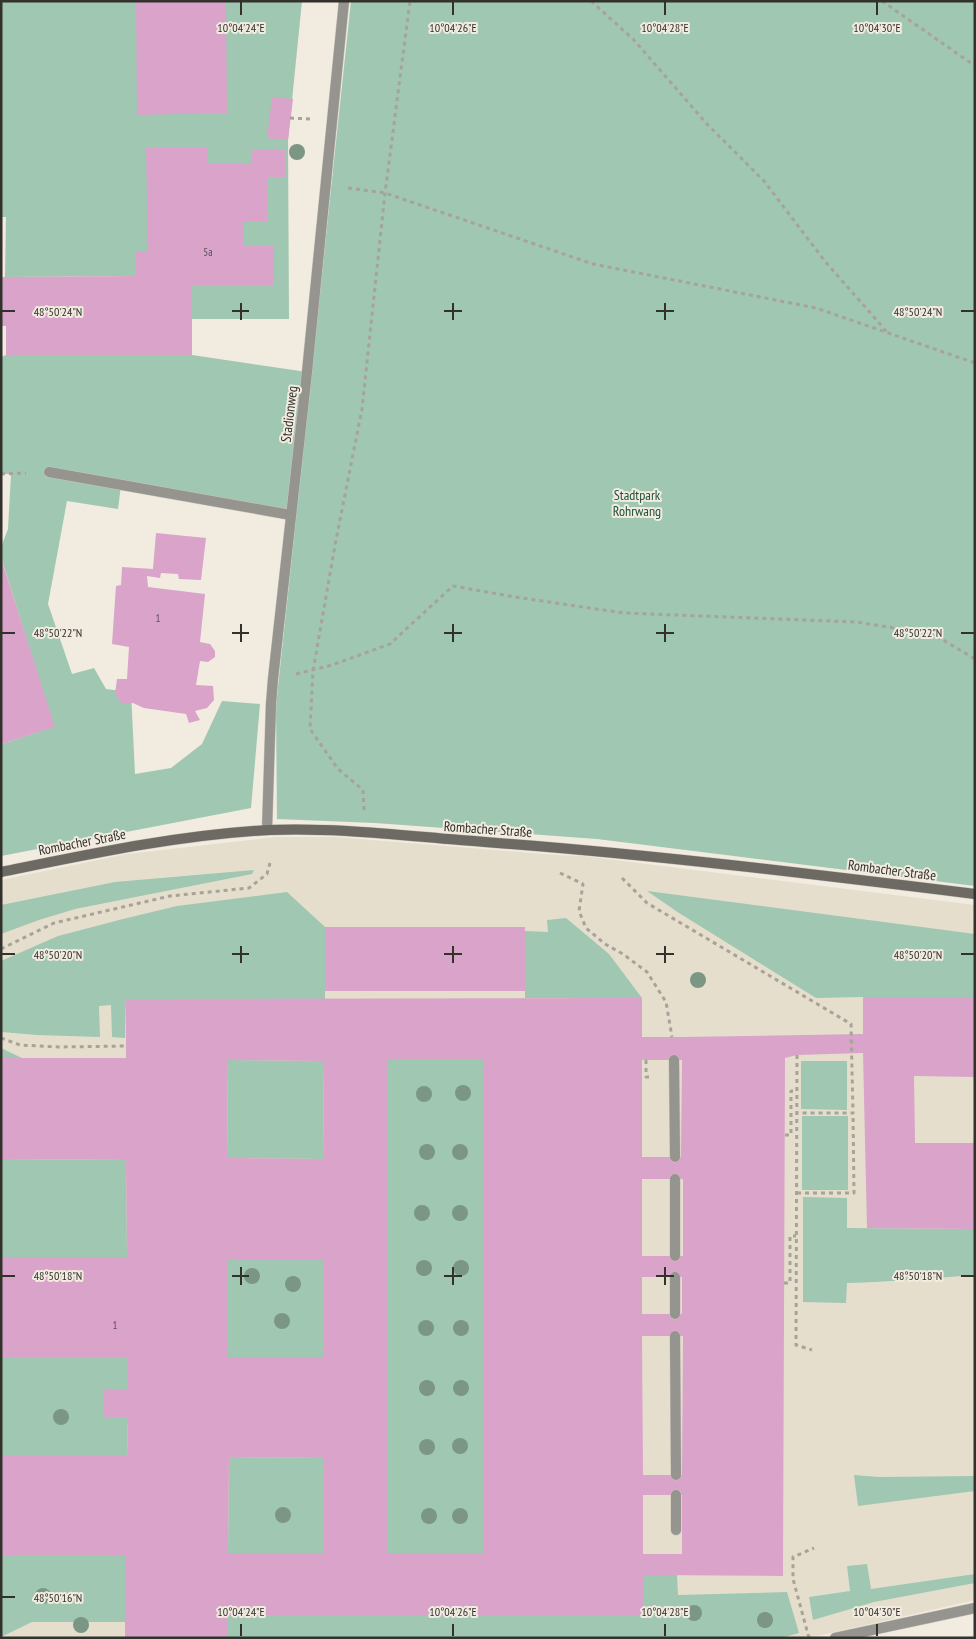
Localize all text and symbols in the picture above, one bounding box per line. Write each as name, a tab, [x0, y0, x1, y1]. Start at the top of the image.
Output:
text: 10°04'24"E	[217, 20, 265, 35]
text: 10°04'26"E	[429, 20, 477, 35]
text: 10°04'28"E	[641, 20, 689, 35]
text: 10°04'30"E	[853, 20, 901, 35]
house number: 5a	[203, 245, 213, 259]
text: 48°50'24"N	[34, 304, 82, 319]
text: 48°50'24"N	[894, 304, 942, 319]
street label: Stadionweg	[277, 385, 301, 443]
park label: Stadtpark Rohrwang	[613, 486, 661, 520]
house number: 1	[156, 611, 161, 625]
text: 48°50'22"N	[34, 625, 82, 640]
text: 48°50'22"N	[894, 625, 942, 640]
street label: Rombacher Straße	[443, 817, 533, 841]
street label: Rombacher Straße	[37, 825, 127, 859]
street label: Rombacher Straße	[847, 856, 937, 884]
text: 48°50'20"N	[34, 947, 82, 962]
text: 48°50'20"N	[894, 947, 942, 962]
text: 48°50'18"N	[34, 1268, 82, 1283]
text: 48°50'18"N	[894, 1268, 942, 1283]
house number: 1	[113, 1318, 118, 1332]
text: 48°50'16"N	[34, 1590, 82, 1605]
text: 10°04'24"E	[217, 1604, 265, 1619]
text: 10°04'26"E	[429, 1604, 477, 1619]
text: 10°04'28"E	[641, 1604, 689, 1619]
text: 10°04'30"E	[853, 1604, 901, 1619]

